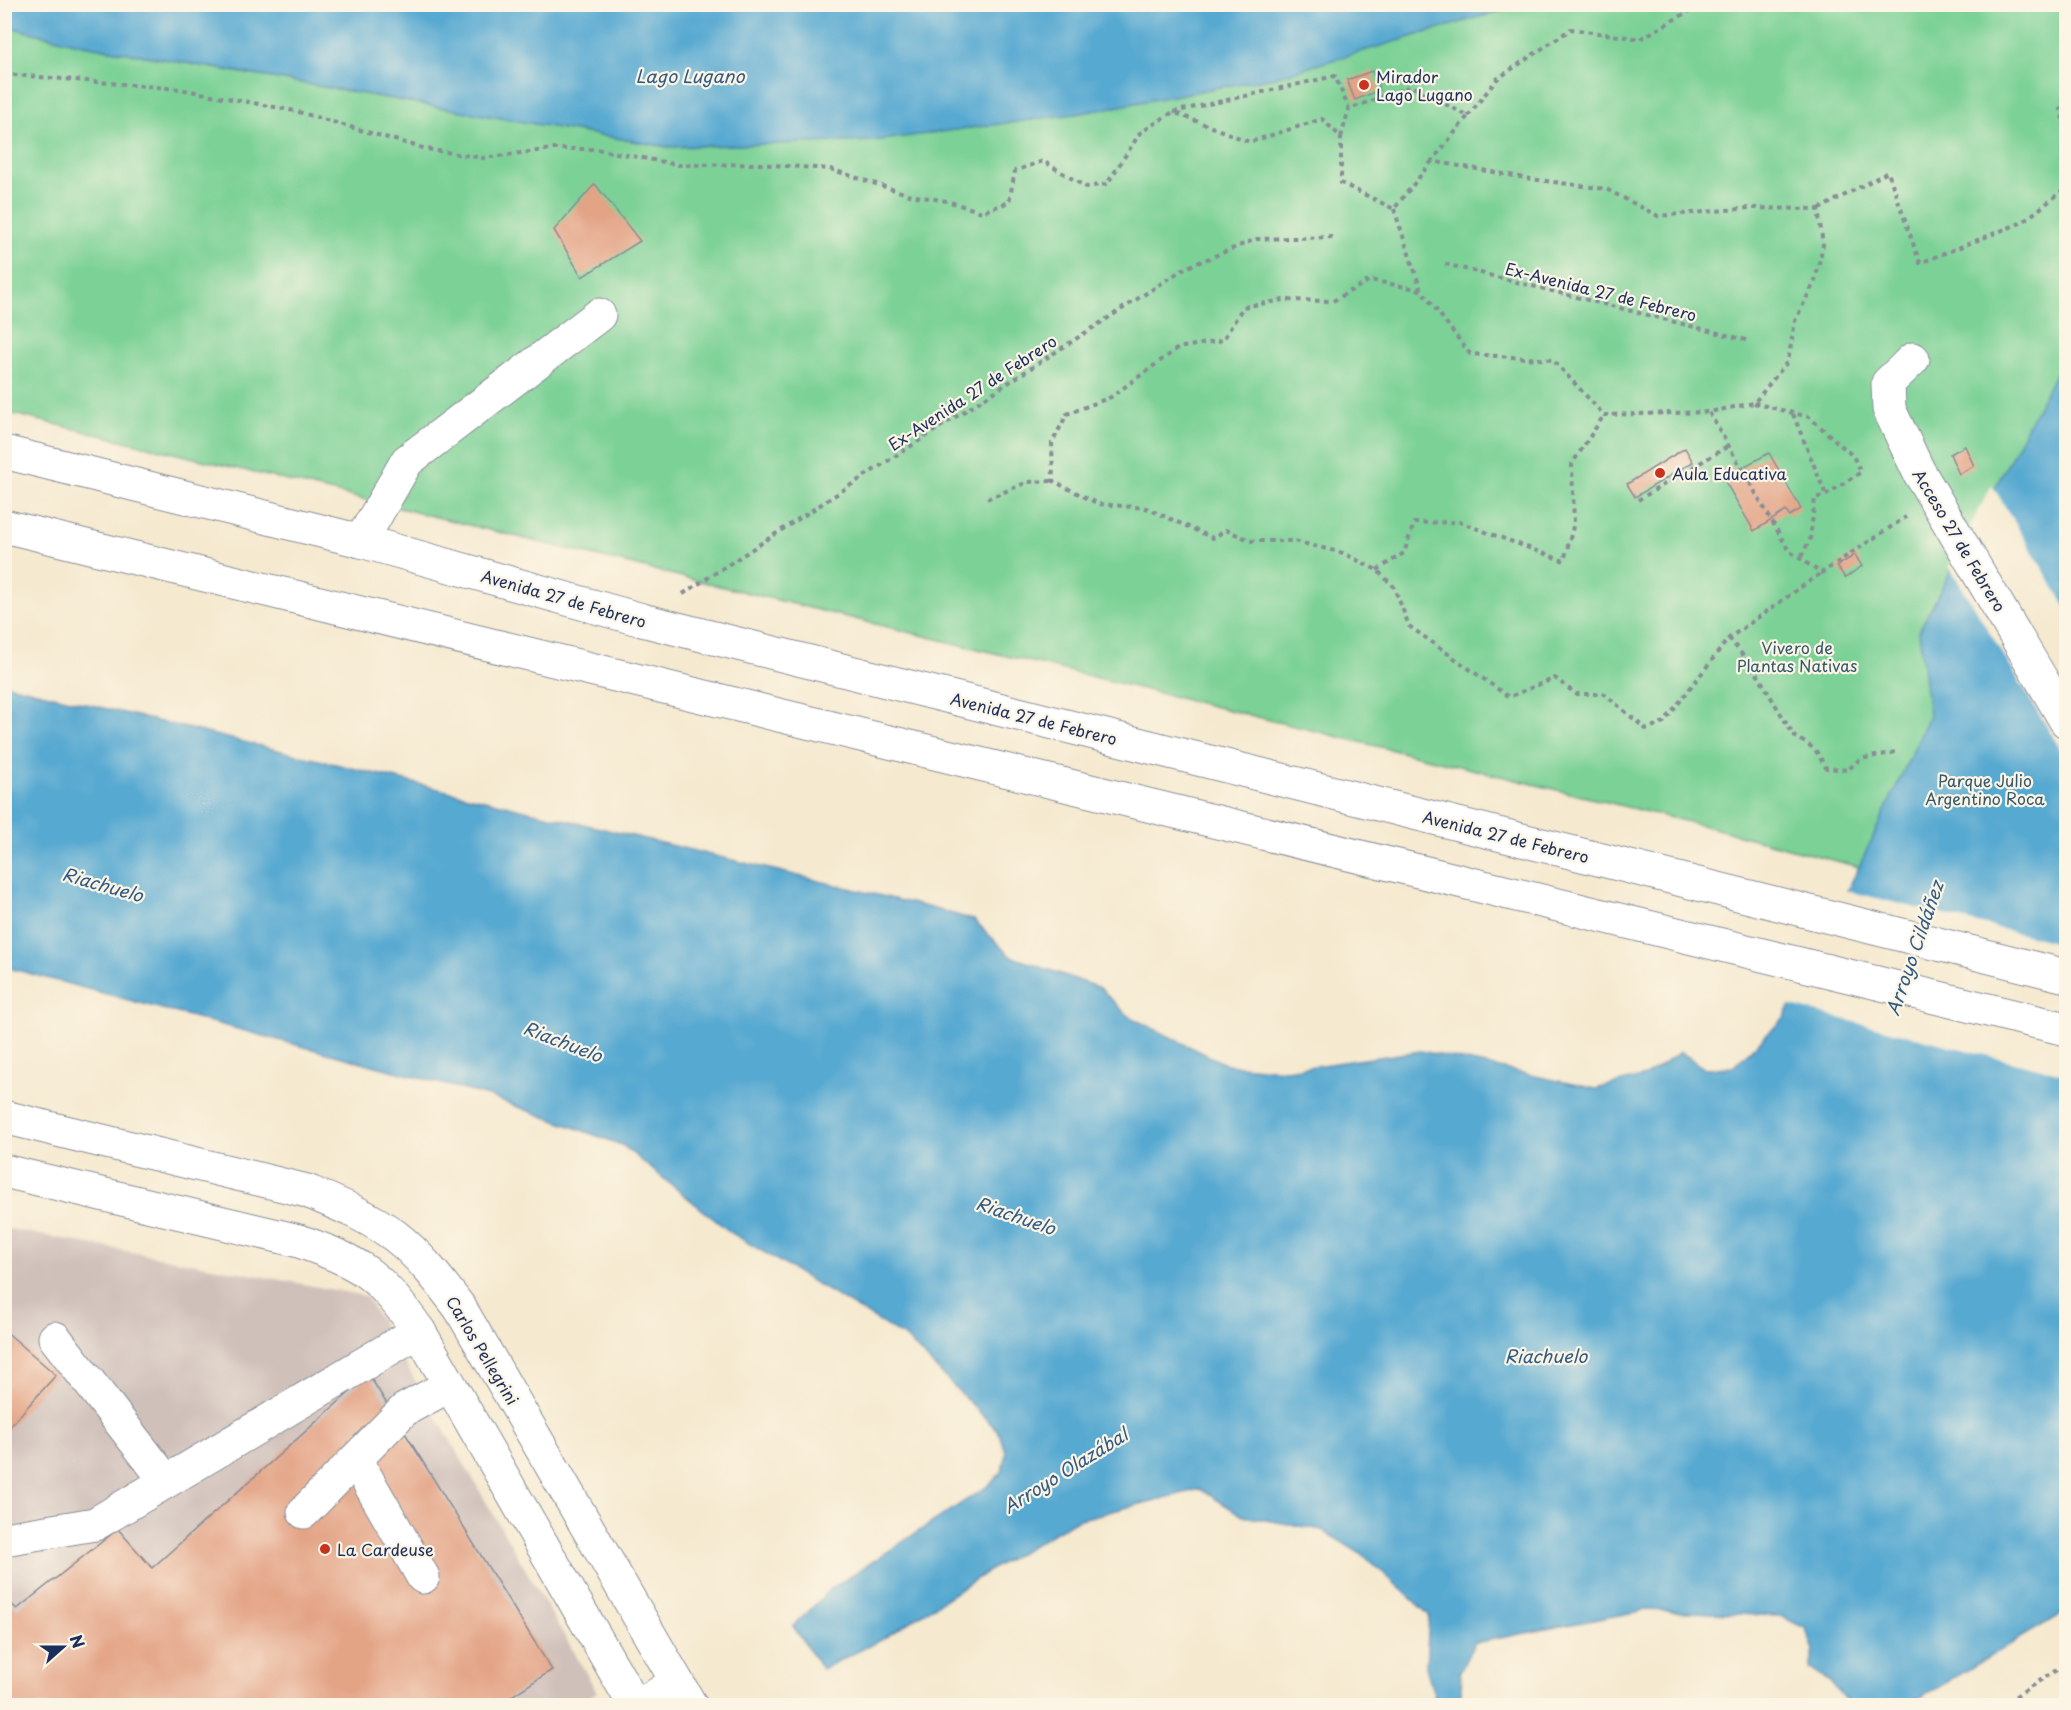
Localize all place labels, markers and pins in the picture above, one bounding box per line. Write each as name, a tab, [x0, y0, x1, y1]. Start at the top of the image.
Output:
place label: Mirador Lago Lugano	[1376, 64, 1473, 106]
marker: Mirador Lago Lugano	[1357, 78, 1371, 92]
place label: Aula Educativa	[1672, 461, 1787, 485]
marker: Aula Educativa	[1653, 466, 1667, 480]
place label: La Cardeuse	[337, 1537, 434, 1561]
marker: La Cardeuse	[318, 1542, 332, 1556]

